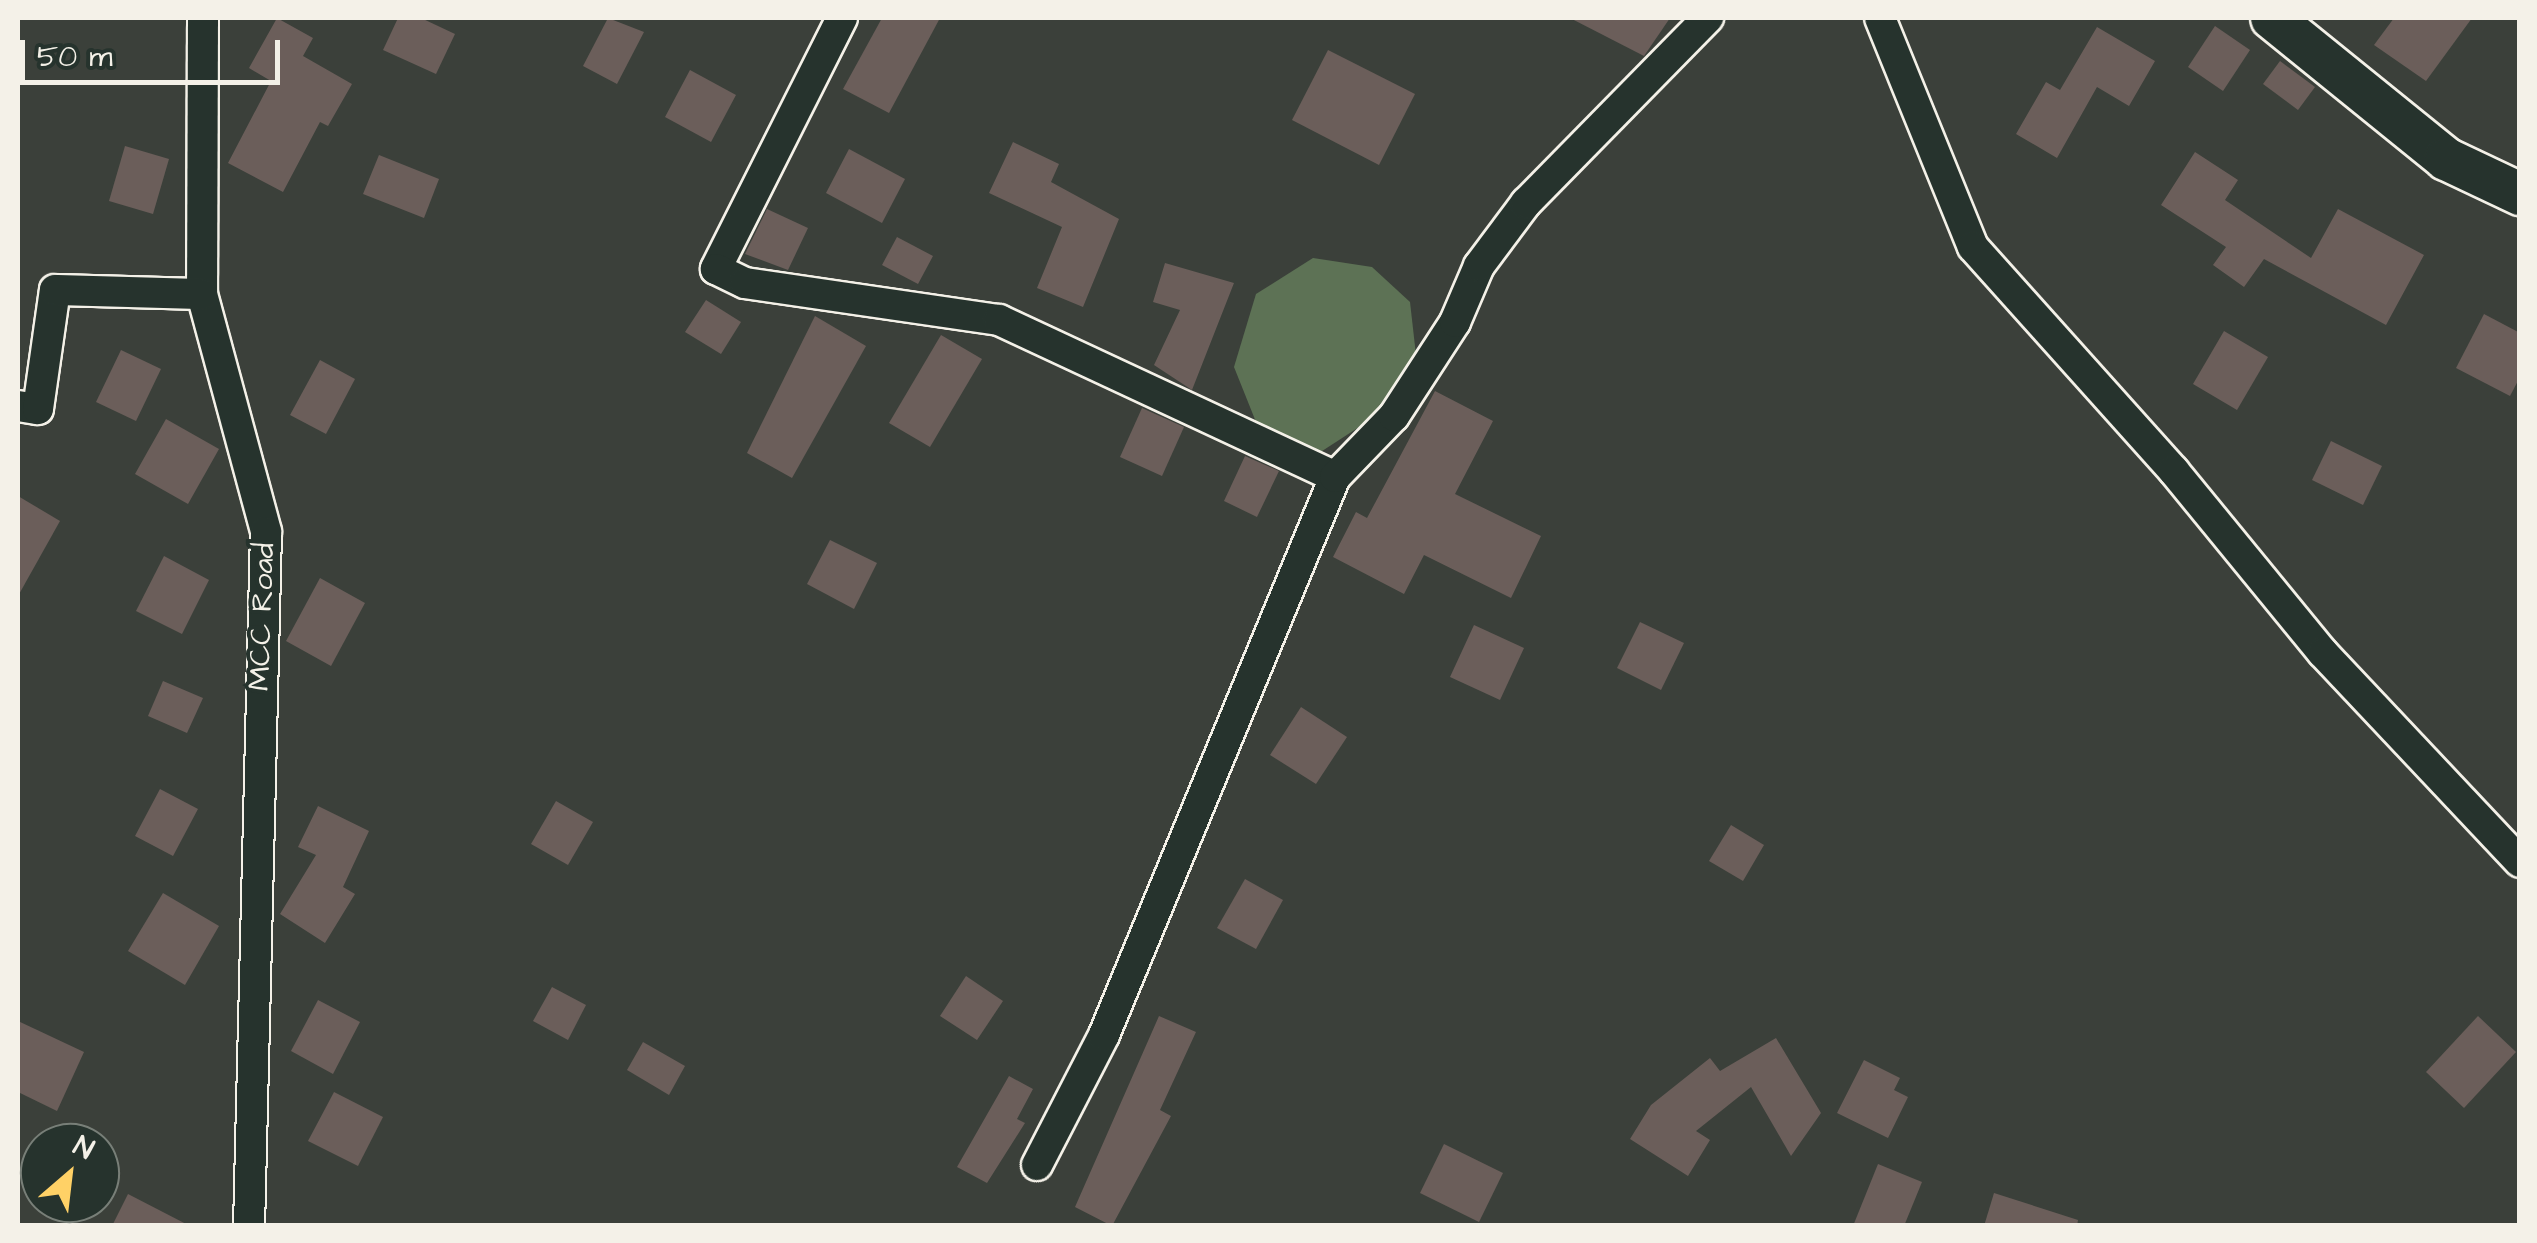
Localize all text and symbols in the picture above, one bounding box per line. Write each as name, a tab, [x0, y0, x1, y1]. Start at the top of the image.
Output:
scale bar	[25, 20, 285, 82]
text: 50 m	[37, 36, 113, 78]
street label: MCC Road	[241, 542, 283, 692]
north arrow	[20, 1123, 120, 1223]
text: N	[66, 1126, 100, 1169]

